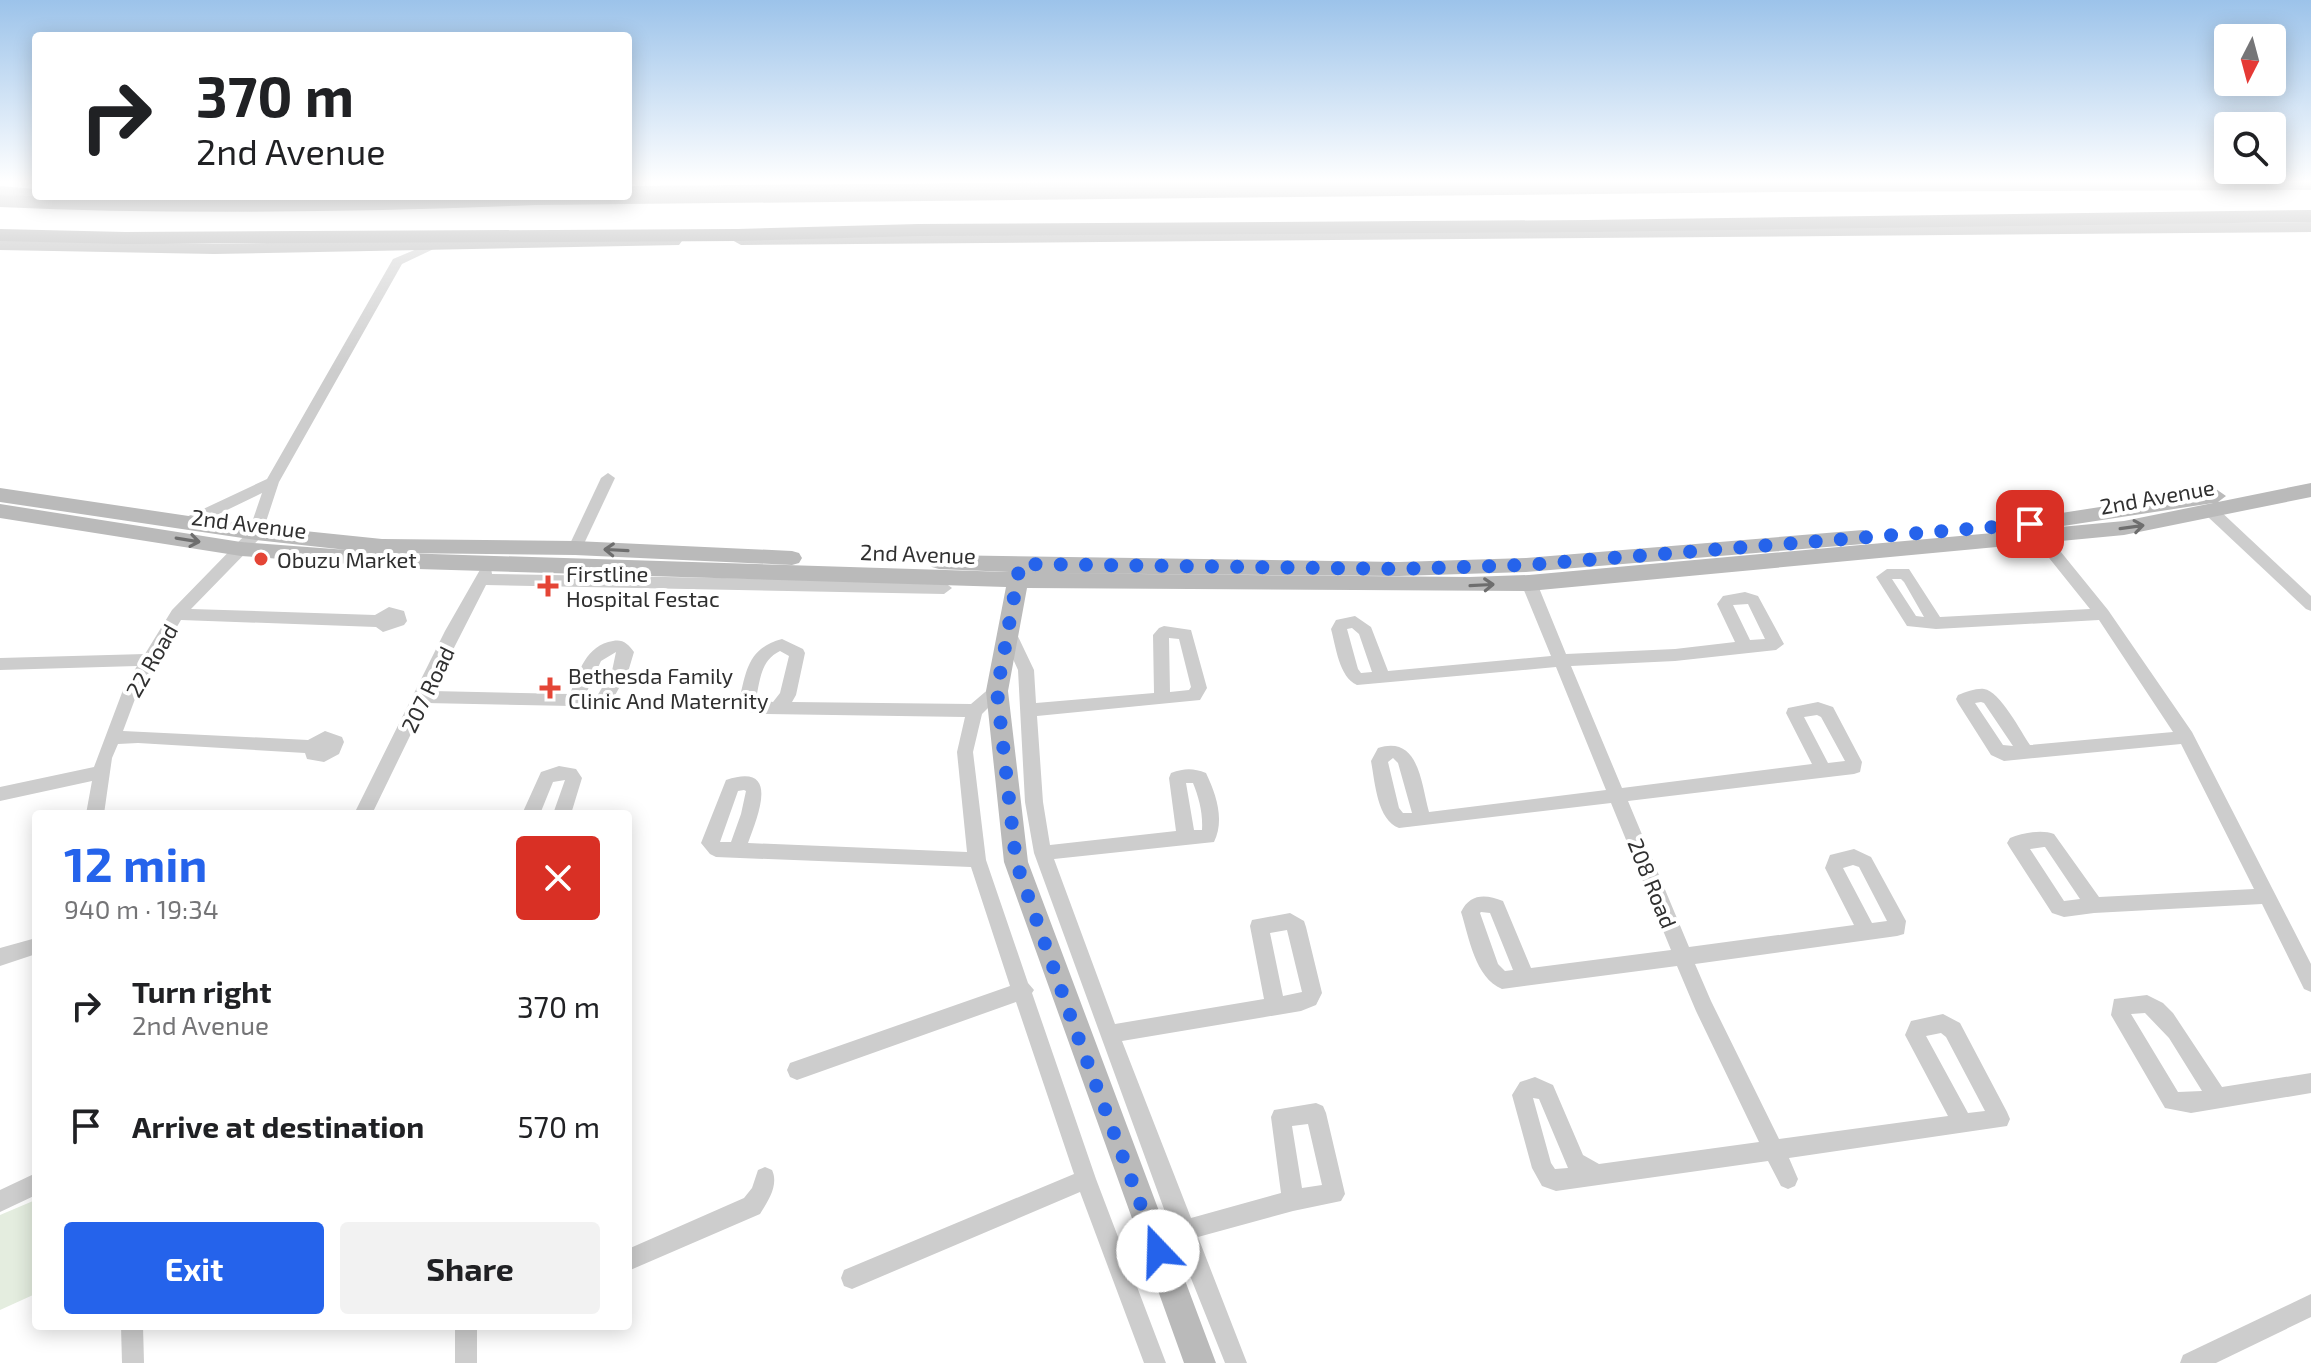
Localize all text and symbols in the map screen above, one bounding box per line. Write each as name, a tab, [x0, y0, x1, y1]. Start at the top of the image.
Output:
north arrow	[2214, 24, 2286, 96]
map controls	[2214, 24, 2286, 184]
text: 370 m	[196, 61, 354, 128]
icon: right	[64, 64, 168, 168]
button: search	[2214, 112, 2286, 184]
text: 2nd Avenue	[196, 129, 386, 172]
street label: 2nd Avenue	[2098, 473, 2216, 519]
pin	[1996, 490, 2064, 558]
icon: arrive	[2008, 502, 2052, 546]
street label: 2nd Avenue	[190, 503, 308, 543]
one-way arrow	[2118, 519, 2144, 534]
one-way arrow	[175, 533, 200, 548]
street label: 2nd Avenue	[860, 538, 976, 568]
one-way arrow	[603, 542, 630, 557]
place label: Obuzu Market	[277, 546, 417, 572]
marker: Obuzu Market	[252, 550, 270, 568]
place label: Firstline Hospital Festac	[566, 560, 720, 611]
marker: Firstline Hospital Festac	[537, 575, 559, 597]
one-way arrow	[1468, 577, 1495, 592]
street label: 22 Road	[120, 619, 182, 701]
street label: 207 Road	[395, 642, 459, 736]
place label: Bethesda Family Clinic And Maternity	[568, 662, 769, 713]
marker: Bethesda Family Clinic And Maternity	[539, 677, 561, 699]
text: 12 min	[64, 834, 207, 892]
street label: 208 Road	[1623, 834, 1683, 932]
button: close	[516, 836, 600, 920]
text: 940 m · 19:34	[64, 893, 219, 924]
text: Turn right	[132, 973, 272, 1009]
icon: right	[64, 984, 108, 1028]
text: 370 m	[517, 988, 600, 1024]
text: 2nd Avenue	[132, 1009, 269, 1040]
icon: arrive	[64, 1104, 108, 1148]
text: Arrive at destination	[132, 1108, 424, 1144]
text: 570 m	[518, 1108, 600, 1144]
position arrow	[1116, 1209, 1200, 1293]
button: Exit	[64, 1222, 324, 1314]
button: Share	[340, 1222, 600, 1314]

